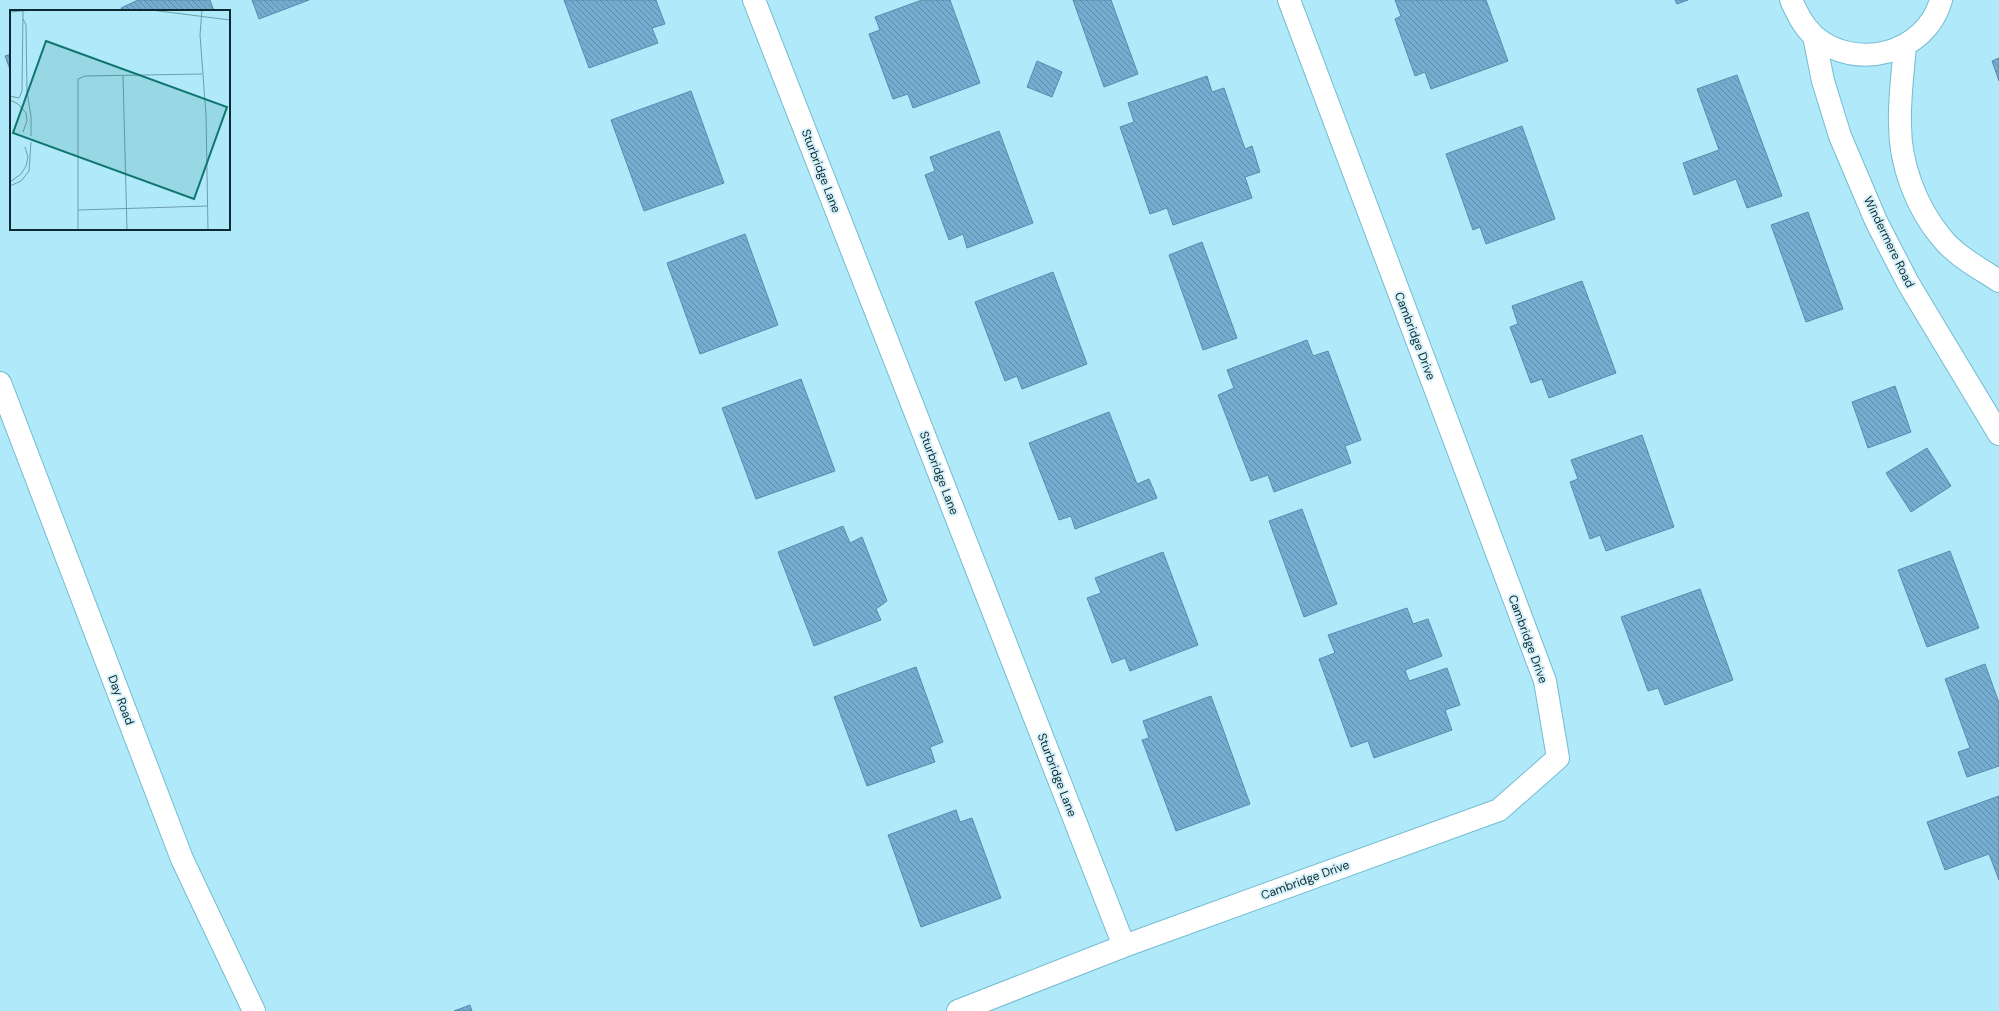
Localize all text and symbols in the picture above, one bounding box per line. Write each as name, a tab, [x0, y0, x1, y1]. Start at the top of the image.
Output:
inset map	[10, 10, 230, 230]
street label: Sturbridge Lane	[798, 127, 844, 215]
street label: Windermere Road	[1860, 194, 1918, 290]
street label: Cambridge Drive	[1391, 290, 1439, 382]
street label: Sturbridge Lane	[916, 429, 962, 517]
street label: Cambridge Drive	[1505, 593, 1551, 686]
street label: Day Road	[104, 673, 138, 727]
street label: Sturbridge Lane	[1034, 731, 1080, 819]
street label: Cambridge Drive	[1259, 857, 1352, 903]

